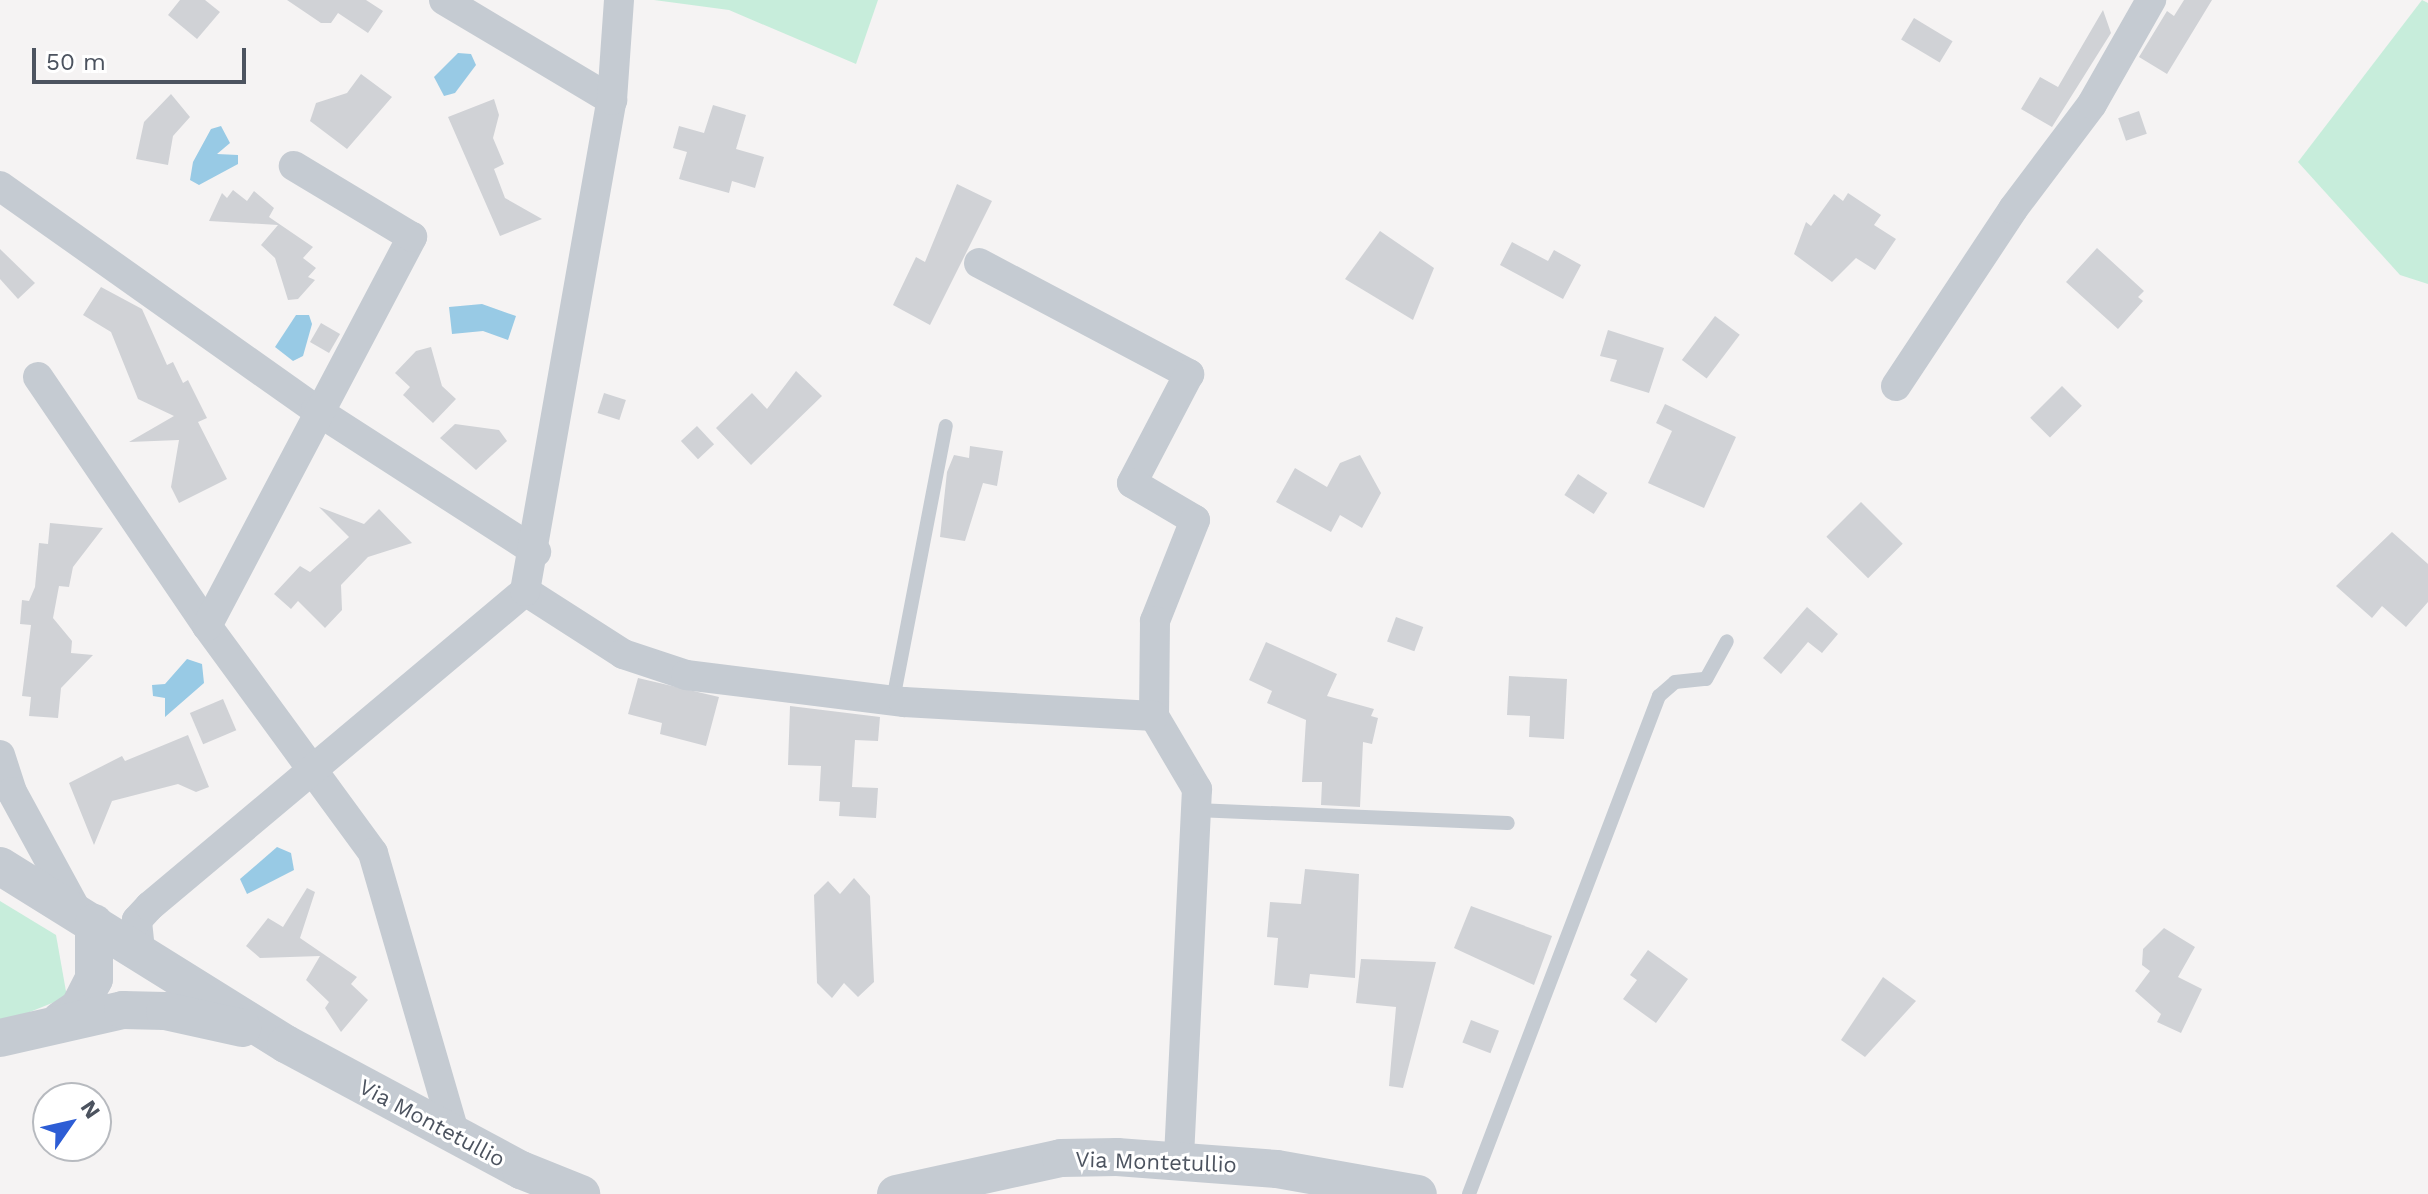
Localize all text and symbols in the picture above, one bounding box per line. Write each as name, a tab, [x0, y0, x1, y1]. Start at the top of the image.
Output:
scale bar	[36, 32, 250, 82]
text: 50 m	[46, 48, 106, 76]
street label: Via Montetullio	[354, 1073, 510, 1173]
north arrow	[32, 1082, 112, 1162]
text: N	[76, 1096, 106, 1123]
street label: Via Montetullio	[1074, 1146, 1238, 1178]

